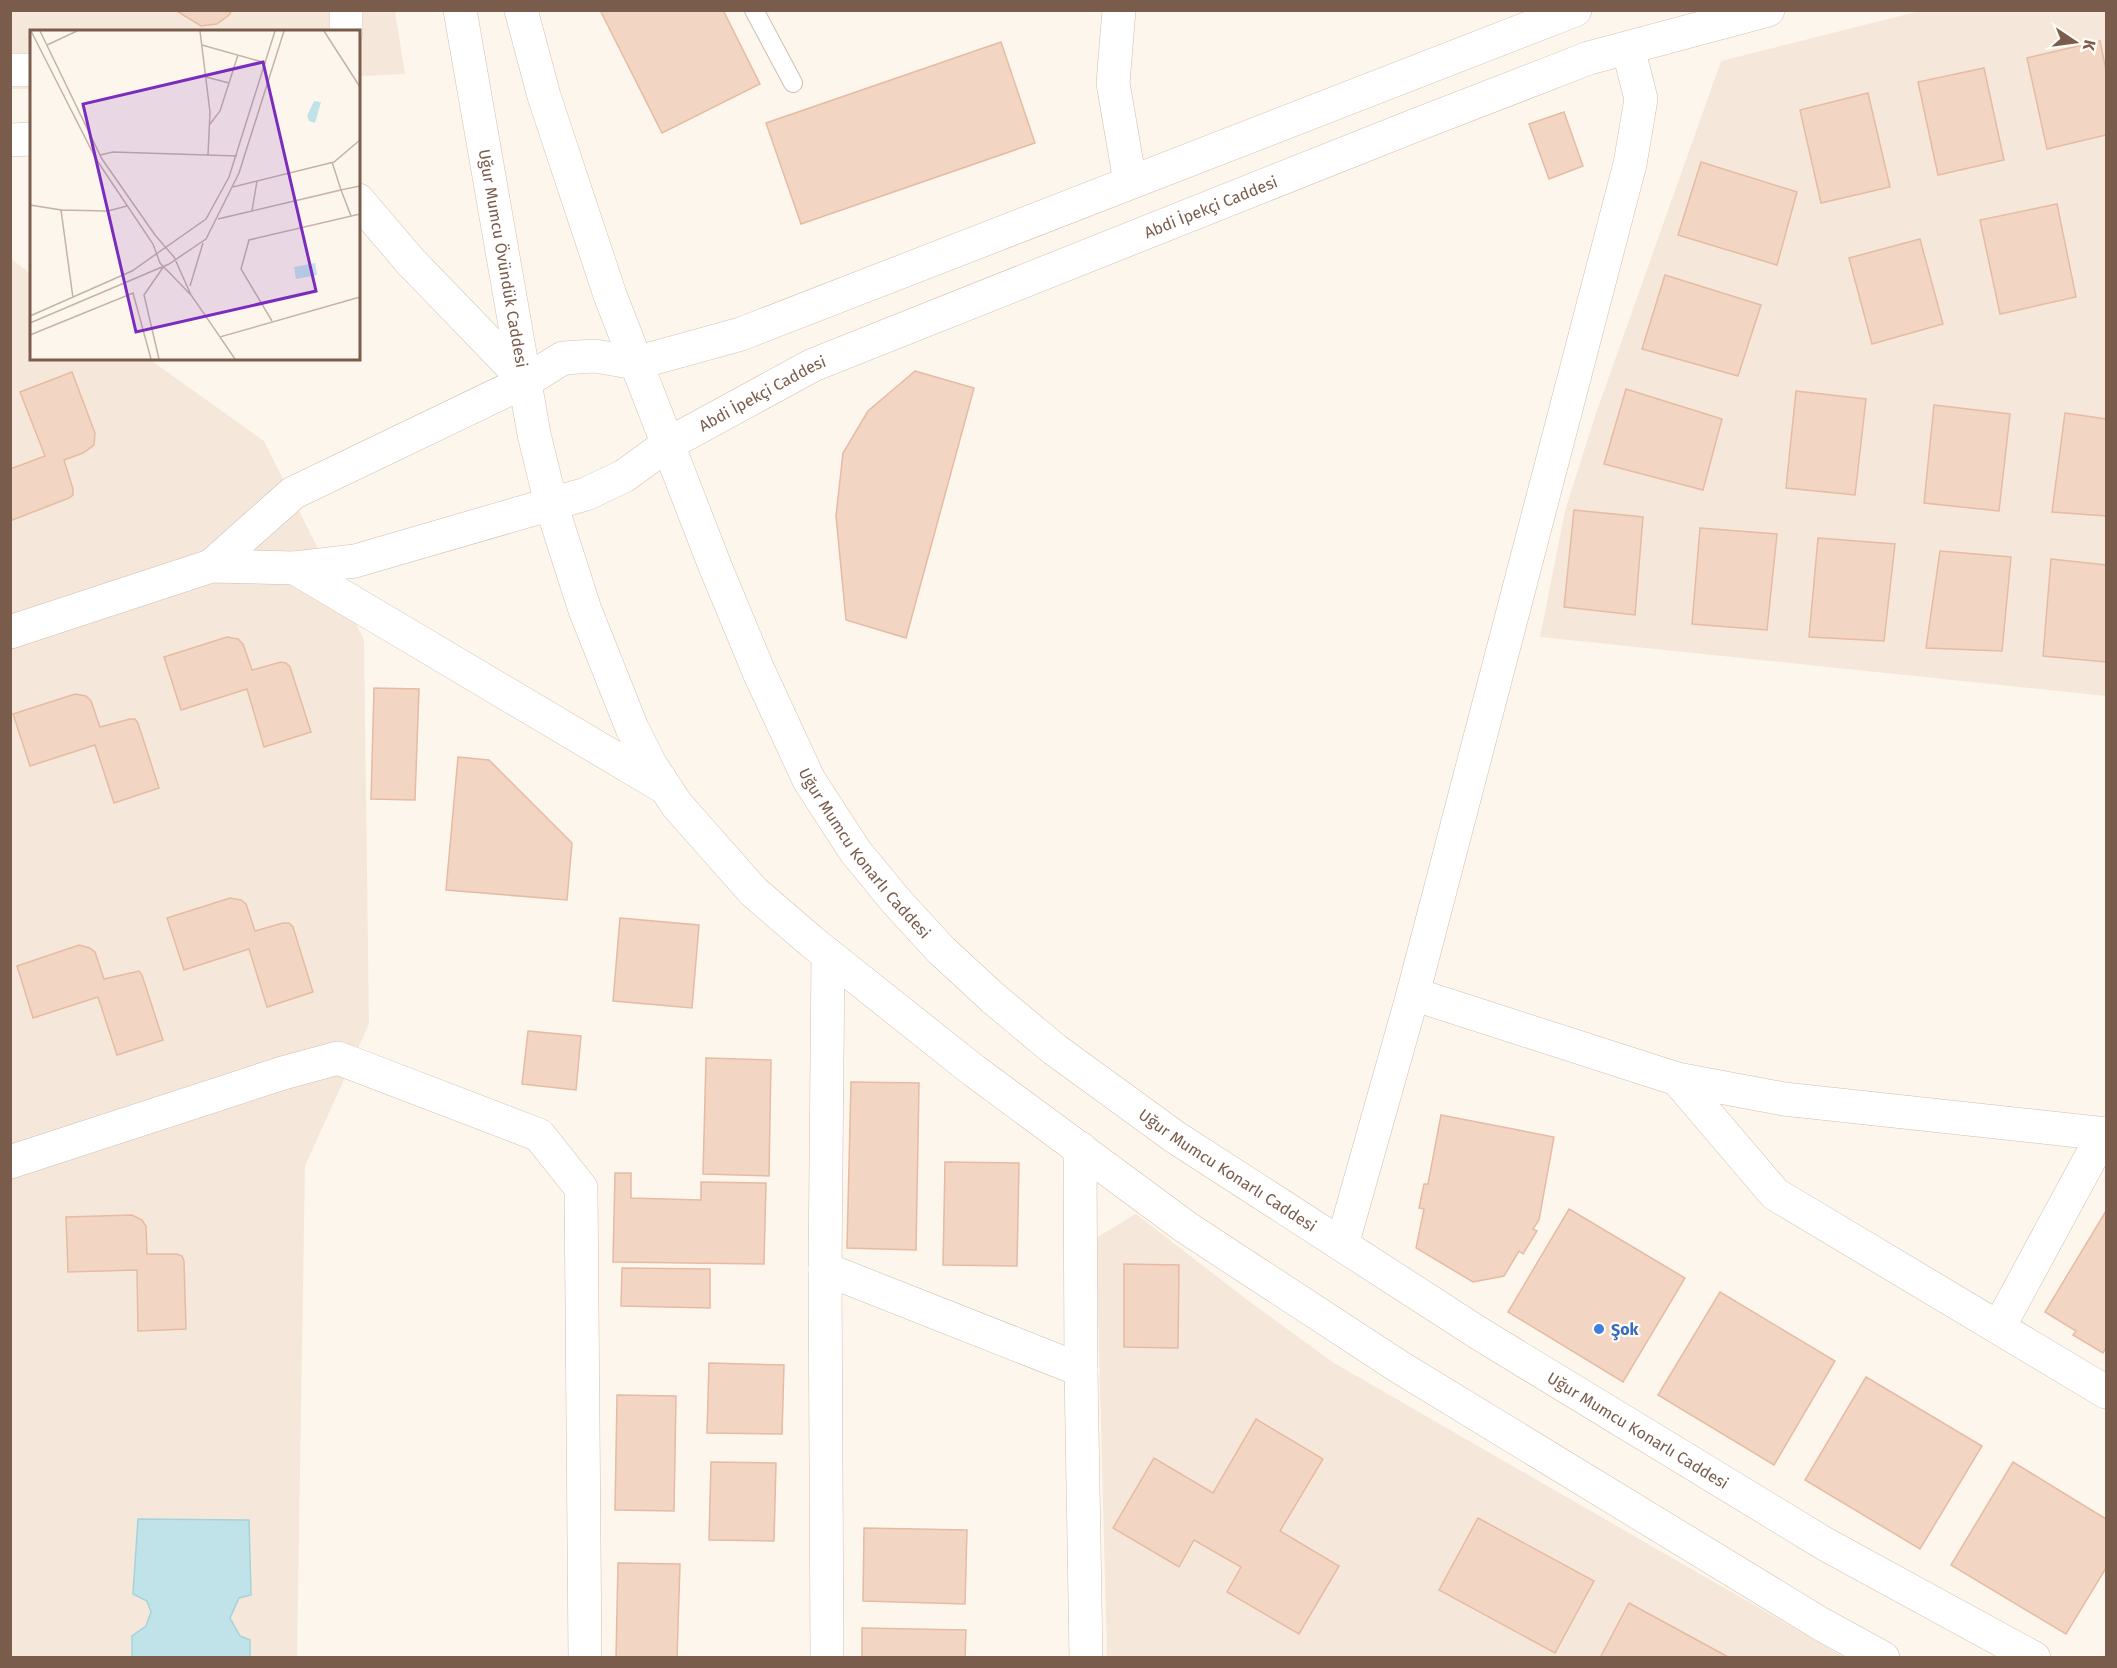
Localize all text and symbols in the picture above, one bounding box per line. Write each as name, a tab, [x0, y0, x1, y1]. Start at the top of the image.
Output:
north arrow	[2045, 12, 2105, 72]
inset map	[30, 30, 360, 360]
text: K	[2079, 38, 2100, 53]
street label: Uğur Mumcu Övündük Caddesi	[475, 148, 532, 369]
street label: Abdi İpekçi Caddesi	[1141, 172, 1280, 242]
street label: Abdi İpekçi Caddesi	[695, 351, 829, 435]
street label: Uğur Mumcu Konarlı Caddesi	[795, 765, 935, 942]
street label: Uğur Mumcu Konarlı Caddesi	[1135, 1105, 1320, 1235]
place label: Şok	[1611, 1320, 1638, 1341]
marker: Şok	[1592, 1322, 1606, 1336]
street label: Uğur Mumcu Konarlı Caddesi	[1544, 1368, 1732, 1493]

